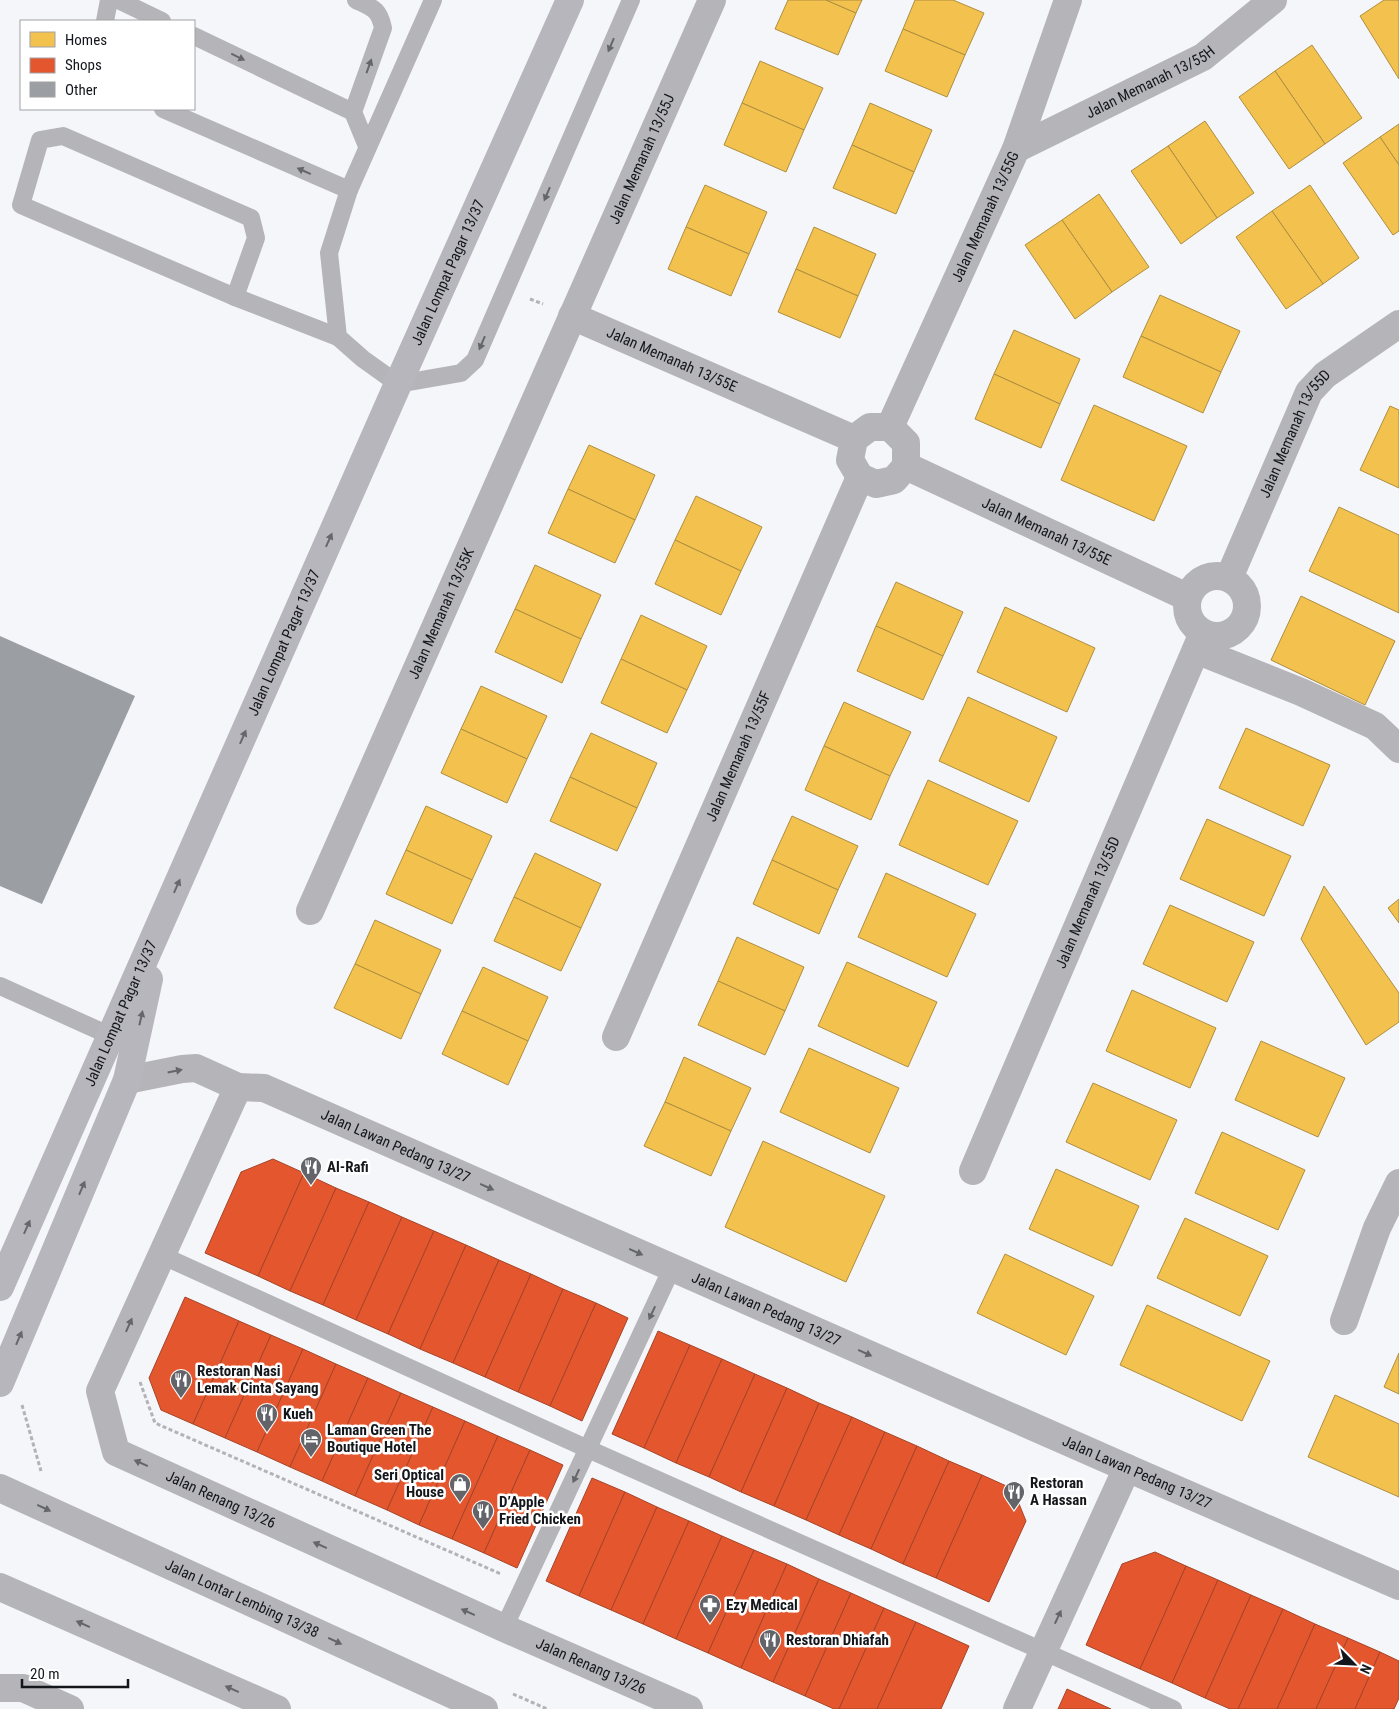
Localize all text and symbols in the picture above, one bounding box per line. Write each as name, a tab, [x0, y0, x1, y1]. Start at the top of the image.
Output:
legend	[20, 20, 195, 110]
text: Homes	[65, 31, 107, 49]
one-way arrow	[607, 38, 615, 52]
street label: Jalan Memanah 13/55H	[1083, 42, 1219, 122]
one-way arrow	[231, 53, 245, 61]
text: Shops	[65, 56, 102, 74]
one-way arrow	[365, 58, 373, 73]
text: Other	[65, 81, 98, 99]
street label: Jalan Memanah 13/55J	[605, 91, 678, 227]
street label: Jalan Memanah 13/55G	[948, 148, 1023, 285]
one-way arrow	[297, 166, 311, 174]
one-way arrow	[542, 187, 550, 201]
street label: Jalan Lompat Pagar 13/37	[408, 197, 488, 348]
street label: Jalan Memanah 13/55E	[604, 323, 740, 396]
one-way arrow	[478, 336, 486, 350]
street label: Jalan Memanah 13/55D	[1256, 366, 1334, 501]
street label: Jalan Memanah 13/55E	[979, 494, 1114, 569]
one-way arrow	[325, 533, 333, 547]
street label: Jalan Memanah 13/55K	[404, 545, 478, 682]
street label: Jalan Lompat Pagar 13/37	[244, 567, 324, 719]
street label: Jalan Memanah 13/55F	[702, 689, 774, 824]
one-way arrow	[239, 730, 247, 744]
street label: Jalan Memanah 13/55D	[1052, 834, 1124, 971]
one-way arrow	[174, 879, 182, 893]
street label: Jalan Lompat Pagar 13/37	[81, 938, 161, 1089]
one-way arrow	[137, 1010, 145, 1026]
one-way arrow	[167, 1066, 183, 1074]
street label: Jalan Lawan Pedang 13/27	[318, 1105, 473, 1187]
restaurant icon: Al-Rafi	[299, 1155, 323, 1186]
place label: Al-Rafi	[327, 1158, 369, 1176]
one-way arrow	[78, 1181, 86, 1195]
one-way arrow	[480, 1183, 494, 1191]
one-way arrow	[23, 1220, 31, 1234]
one-way arrow	[629, 1249, 643, 1257]
street label: Jalan Lawan Pedang 13/27	[689, 1268, 844, 1350]
one-way arrow	[648, 1305, 656, 1320]
one-way arrow	[126, 1317, 134, 1332]
one-way arrow	[15, 1330, 23, 1345]
one-way arrow	[858, 1349, 872, 1357]
place label: Restoran Nasi Lemak Cinta Sayang	[197, 1362, 319, 1397]
restaurant icon: Restoran Nasi Lemak Cinta Sayang	[169, 1368, 193, 1399]
restaurant icon: Kueh	[255, 1402, 279, 1433]
place label: Kueh	[283, 1405, 313, 1423]
place label: Laman Green The Boutique Hotel	[327, 1421, 431, 1456]
hotel icon: Laman Green The Boutique Hotel	[299, 1427, 323, 1458]
street label: Jalan Lawan Pedang 13/27	[1060, 1432, 1214, 1513]
one-way arrow	[134, 1459, 148, 1467]
place label: Seri Optical House	[374, 1466, 444, 1501]
street label: Jalan Renang 13/26	[163, 1467, 279, 1532]
one-way arrow	[571, 1468, 580, 1483]
shop icon: Seri Optical House	[448, 1472, 472, 1503]
place label: Restoran A Hassan	[1030, 1474, 1087, 1509]
restaurant icon: Restoran A Hassan	[1002, 1480, 1026, 1511]
place label: D’Apple Fried Chicken	[499, 1493, 581, 1528]
restaurant icon: D’Apple Fried Chicken	[471, 1499, 495, 1530]
one-way arrow	[37, 1504, 51, 1512]
one-way arrow	[313, 1541, 327, 1549]
street label: Jalan Lontar Lembing 13/38	[162, 1556, 322, 1641]
pharmacy icon: Ezy Medical	[698, 1593, 722, 1624]
place label: Ezy Medical	[726, 1596, 798, 1614]
one-way arrow	[461, 1608, 475, 1616]
one-way arrow	[1055, 1610, 1063, 1624]
one-way arrow	[76, 1619, 90, 1627]
restaurant icon: Restoran Dhiafah	[758, 1628, 782, 1659]
place label: Restoran Dhiafah	[786, 1631, 889, 1649]
street label: Jalan Renang 13/26	[533, 1634, 649, 1698]
one-way arrow	[328, 1637, 342, 1645]
north arrow	[1329, 1639, 1379, 1689]
scale bar	[22, 1656, 129, 1688]
text: N	[1357, 1662, 1375, 1676]
text: 20 m	[30, 1665, 60, 1683]
one-way arrow	[225, 1685, 239, 1693]

